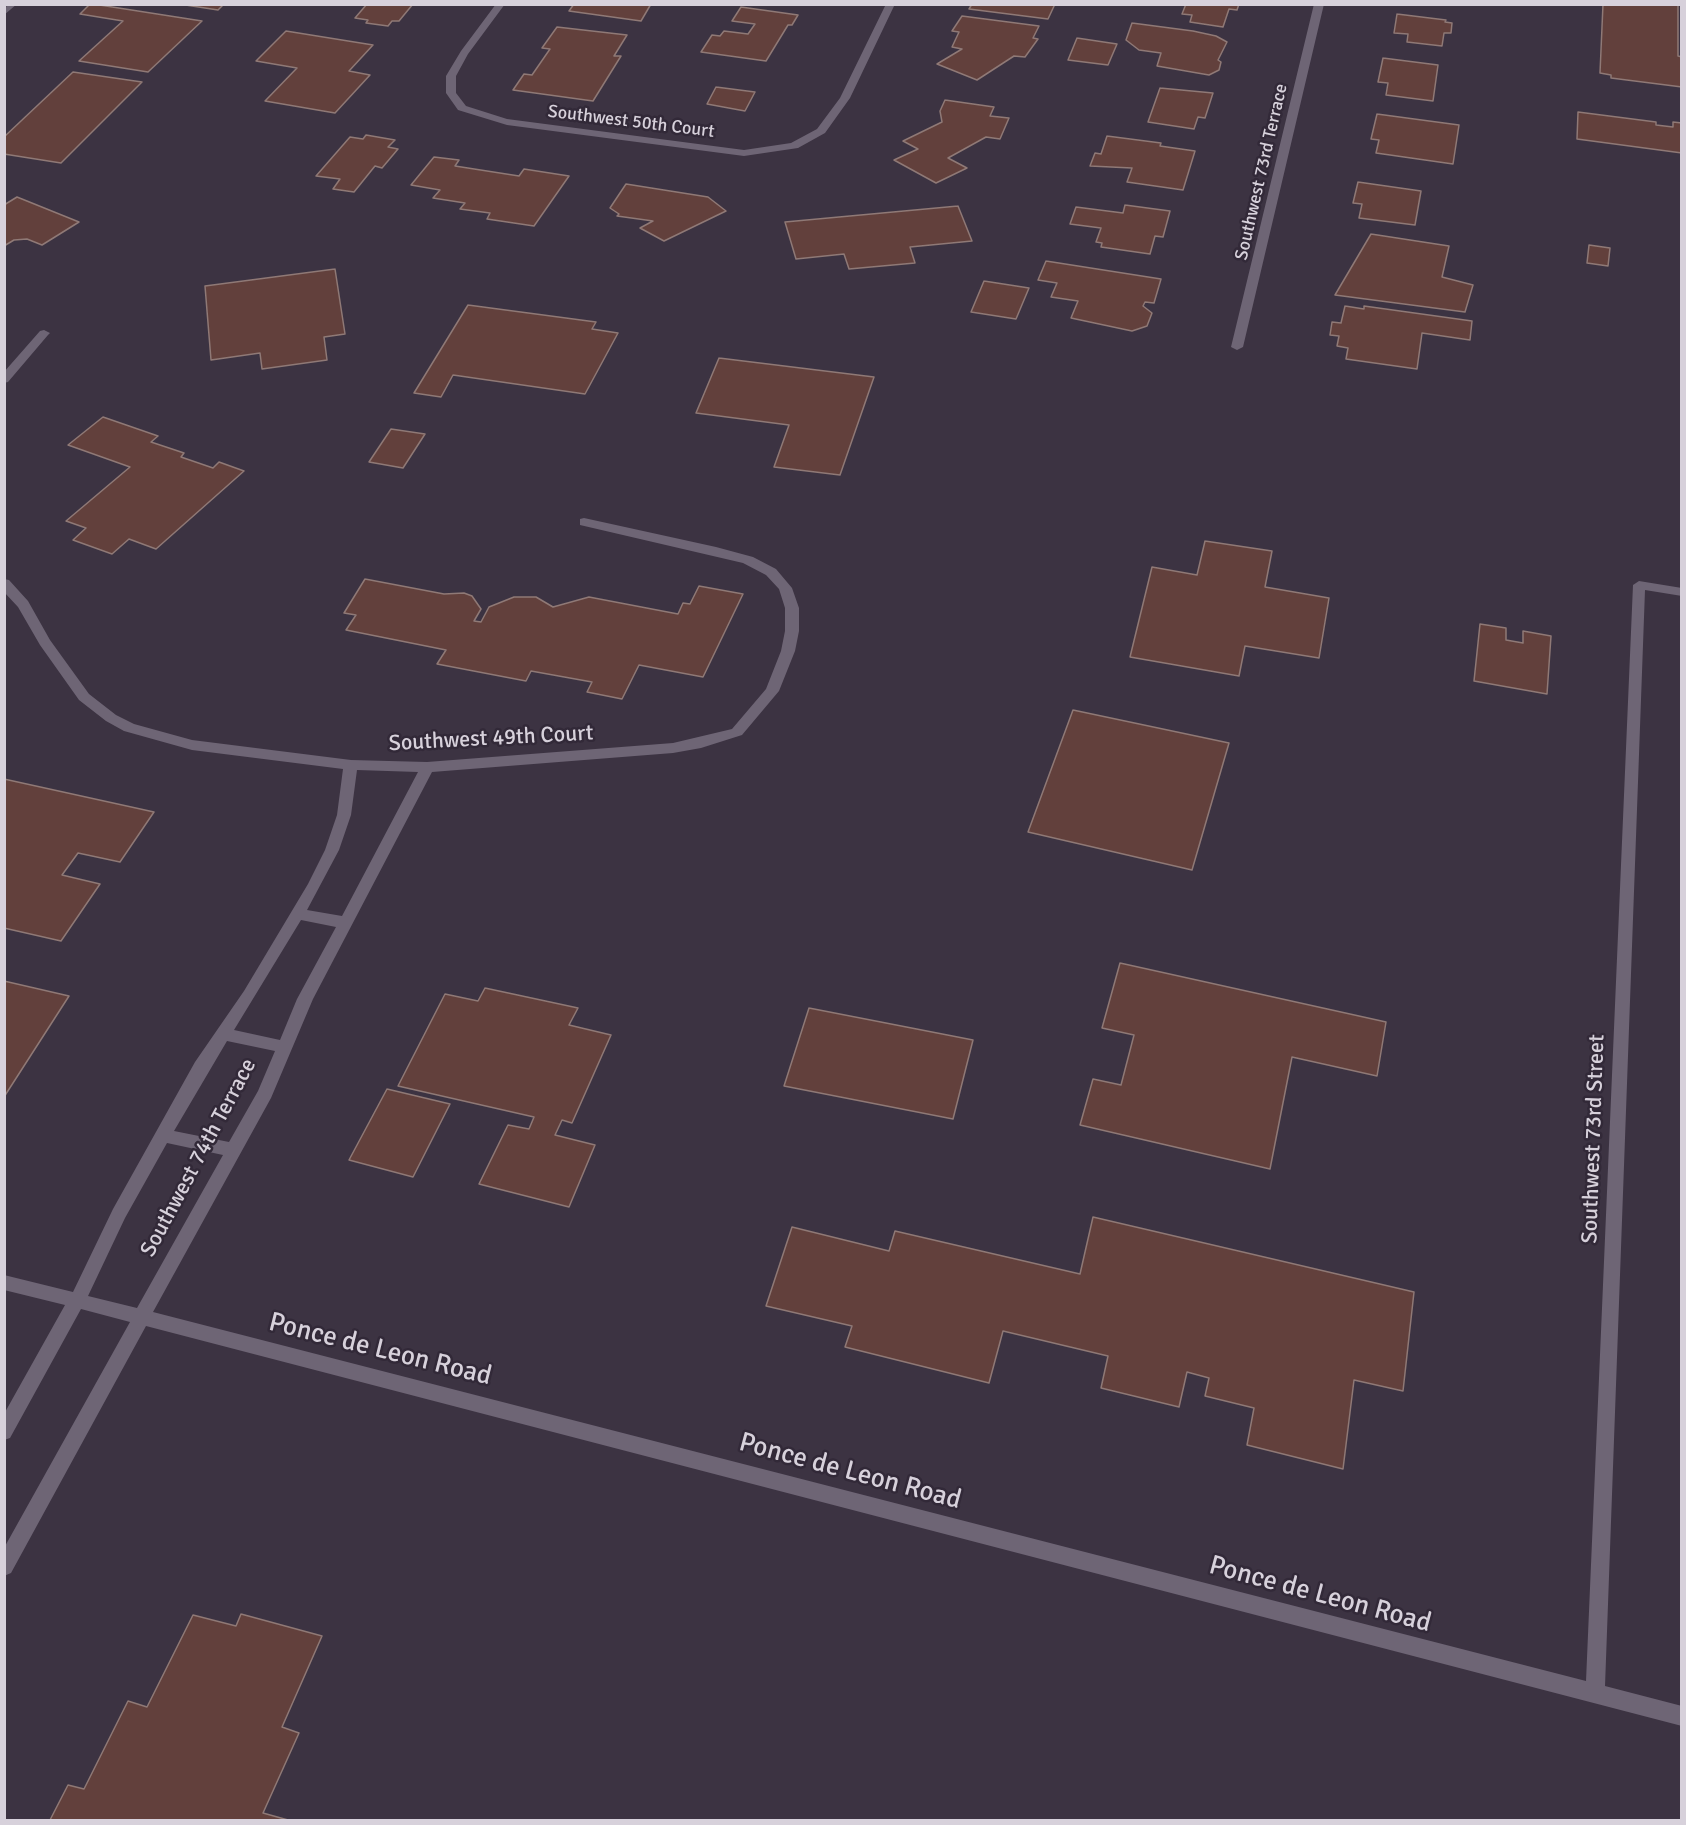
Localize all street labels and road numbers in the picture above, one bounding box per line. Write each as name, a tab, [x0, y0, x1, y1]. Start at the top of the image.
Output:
street label: Southwest 73rd Terrace	[1231, 82, 1293, 262]
street label: Southwest 50th Court	[546, 101, 716, 143]
street label: Southwest 49th Court	[388, 720, 594, 758]
street label: Southwest 73rd Street	[1577, 1034, 1611, 1244]
street label: Southwest 74th Terrace	[136, 1054, 262, 1262]
street label: Ponce de Leon Road	[265, 1307, 495, 1393]
street label: Ponce de Leon Road	[735, 1427, 965, 1517]
street label: Ponce de Leon Road	[1205, 1550, 1435, 1640]

